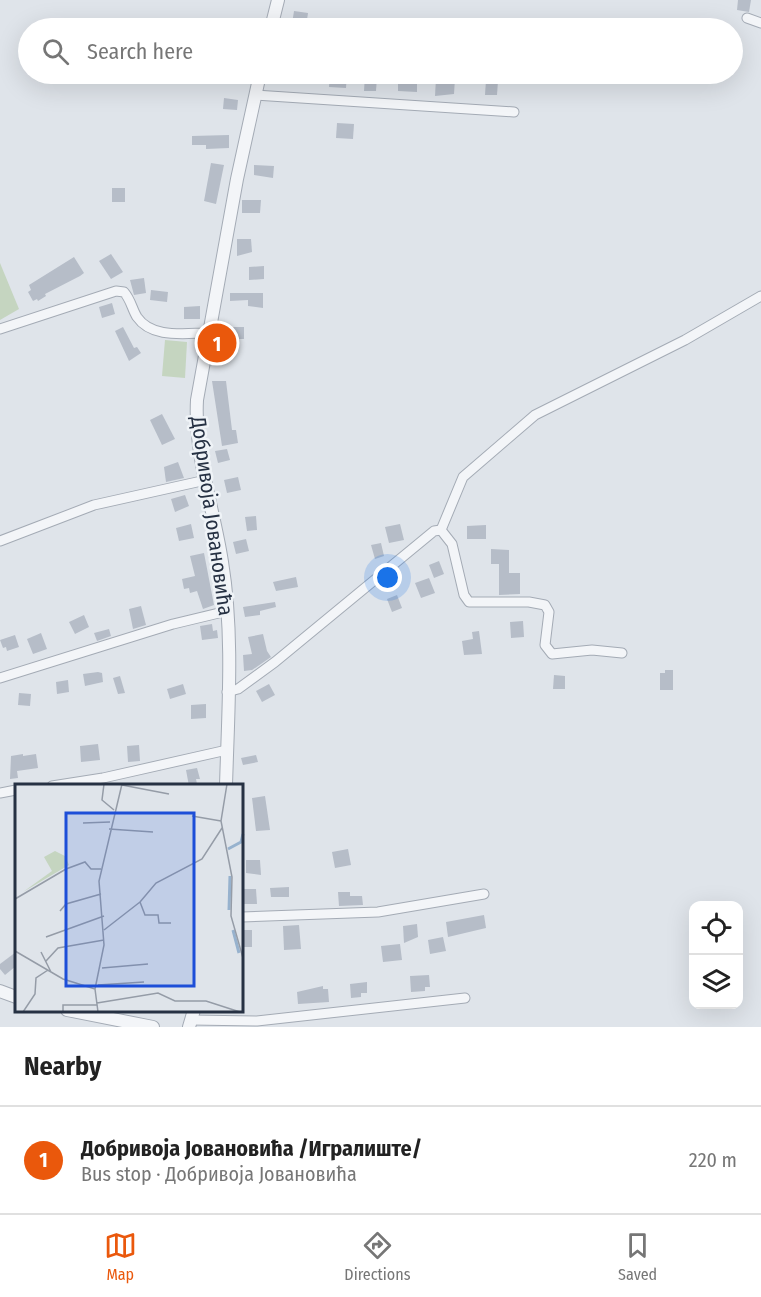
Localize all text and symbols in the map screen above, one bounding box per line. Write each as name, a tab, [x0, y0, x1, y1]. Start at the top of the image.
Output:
search box	[18, 18, 743, 84]
icon: search	[39, 35, 72, 68]
text: Search here	[87, 38, 193, 65]
pin: 1	[198, 320, 236, 366]
street label: Добривоја Јовановића	[185, 414, 239, 617]
your location	[373, 563, 402, 592]
inset map	[15, 784, 243, 1012]
map controls	[689, 901, 743, 1009]
button: locate	[689, 901, 743, 955]
button: layers	[689, 955, 743, 1009]
text: Nearby	[24, 1051, 101, 1082]
text: Добривоја Јовановића /Игралиште/	[81, 1135, 422, 1162]
text: 1	[39, 1148, 48, 1172]
text: 220 m	[689, 1148, 737, 1172]
text: Bus stop · Добривоја Јовановића	[81, 1162, 357, 1186]
tab: Map	[104, 1229, 137, 1284]
tab: Directions	[344, 1229, 411, 1284]
tab: Saved	[618, 1229, 657, 1284]

